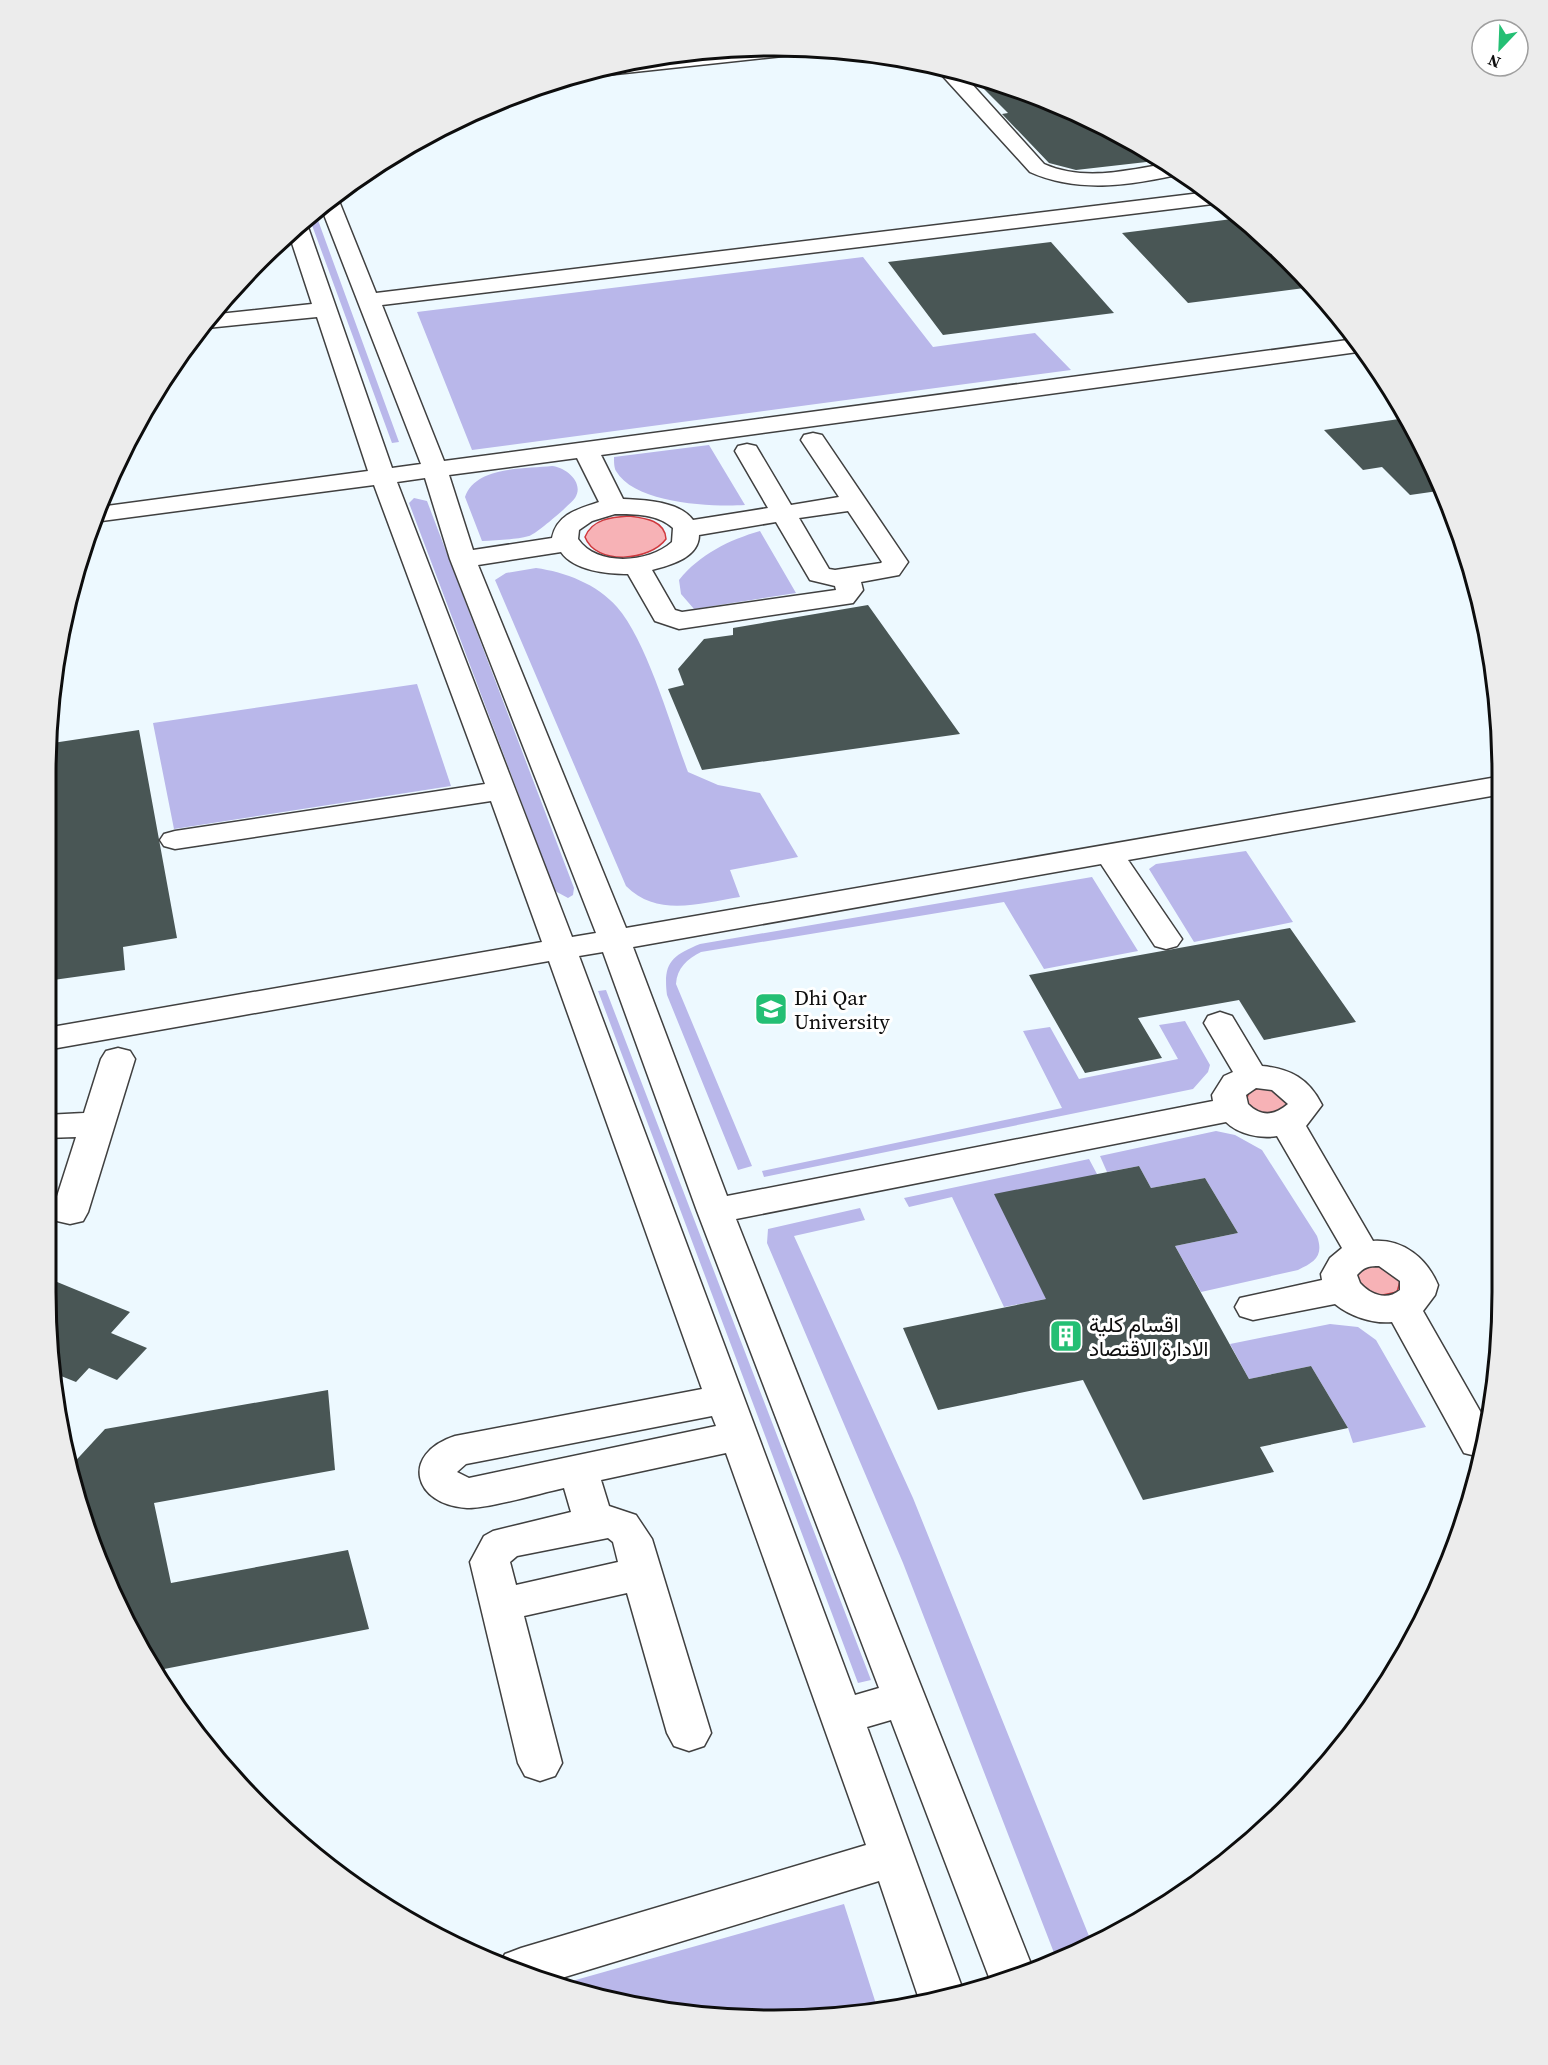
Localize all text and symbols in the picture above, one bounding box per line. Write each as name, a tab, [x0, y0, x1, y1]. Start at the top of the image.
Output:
north arrow	[1470, 18, 1530, 78]
text: N	[1484, 49, 1504, 74]
place label: Dhi Qar University	[794, 983, 890, 1036]
school or university icon: Dhi Qar University	[753, 991, 789, 1027]
place label: اقسام كلية الادارة الاقتصاد	[1089, 1310, 1208, 1363]
building icon: اقسام كلية الادارة الاقتصاد	[1048, 1318, 1084, 1354]

